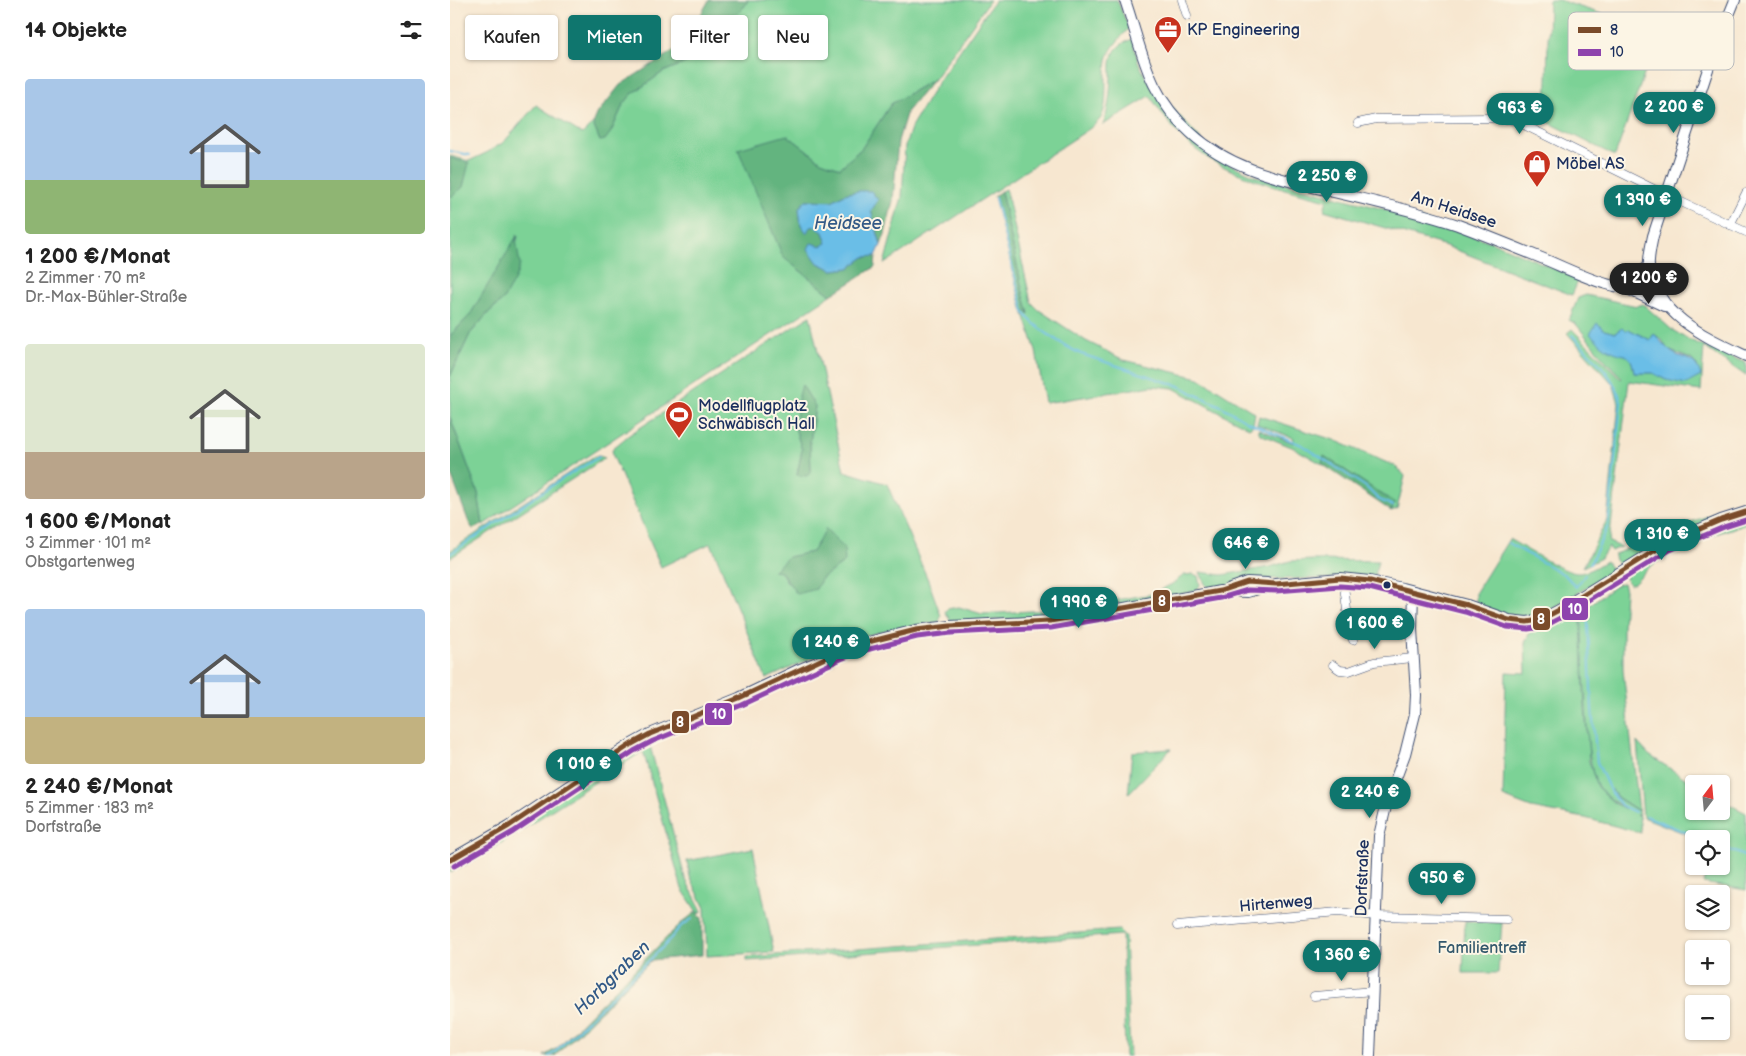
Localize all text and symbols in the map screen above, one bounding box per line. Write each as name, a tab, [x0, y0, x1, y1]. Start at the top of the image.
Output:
legend	[1568, 12, 1734, 70]
chip: Kaufen	[465, 15, 558, 60]
chip: Mieten	[568, 15, 661, 60]
chip: Filter	[671, 15, 748, 60]
chip: Neu	[758, 15, 828, 60]
office icon: KP Engineering	[1153, 15, 1183, 54]
icon: filters	[397, 16, 425, 44]
text: 14 Objekte	[25, 18, 127, 43]
place label: KP Engineering	[1187, 21, 1300, 40]
text: 8	[1610, 22, 1618, 39]
text: 10	[1610, 44, 1624, 61]
pin: 963 €	[1485, 92, 1555, 135]
pin: 2 200 €	[1628, 92, 1720, 134]
text: 2 200 €	[1644, 98, 1704, 117]
text: 963 €	[1498, 99, 1542, 118]
icon: home	[180, 111, 270, 201]
shop icon: Möbel AS	[1522, 149, 1552, 188]
place label: Möbel AS	[1556, 155, 1625, 174]
pin: 2 250 €	[1281, 160, 1373, 203]
text: 2 250 €	[1297, 167, 1357, 186]
pin: 1 390 €	[1597, 184, 1689, 227]
street label: Am Heidsee	[1409, 187, 1499, 233]
text: 1 390 €	[1615, 191, 1671, 210]
water label: Heidsee	[814, 213, 882, 234]
text: 1 200 €/Monat	[25, 244, 170, 269]
pin: 1 200 €	[1603, 262, 1695, 305]
text: 2 Zimmer · 70 m²	[25, 269, 146, 288]
text: 1 200 €	[1621, 269, 1677, 288]
text: Dr.-Max-Bühler-Straße	[25, 288, 187, 307]
icon: home	[180, 376, 270, 466]
place label: Modellflugplatz Schwäbisch Hall	[698, 397, 815, 434]
sports icon: Modellflugplatz Schwäbisch Hall	[664, 400, 694, 439]
text: 1 600 €/Monat	[25, 509, 171, 534]
pin: 1 310 €	[1616, 518, 1708, 561]
text: 1 310 €	[1635, 525, 1689, 544]
pin: 646 €	[1211, 528, 1281, 570]
text: 3 Zimmer · 101 m²	[25, 534, 151, 553]
text: 646 €	[1223, 534, 1269, 553]
text: Obstgartenweg	[25, 553, 135, 572]
unlabelled marker	[1382, 580, 1392, 590]
pin: 1 990 €	[1033, 586, 1125, 629]
line badge: 8	[1152, 589, 1171, 613]
text: 1 990 €	[1051, 593, 1107, 612]
text: 8	[1158, 593, 1166, 610]
line badge: 10	[1561, 597, 1589, 621]
text: 10	[1568, 601, 1583, 618]
line badge: 8	[1532, 607, 1551, 631]
pin: 1 600 €	[1329, 608, 1421, 650]
text: 8	[1537, 611, 1545, 628]
text: 1 600 €	[1346, 614, 1404, 633]
pin: 1 240 €	[785, 626, 877, 669]
text: 1 240 €	[803, 633, 859, 652]
icon: home	[180, 641, 270, 731]
line badge: 10	[704, 702, 733, 726]
text: 10	[712, 706, 727, 723]
line badge: 8	[671, 710, 690, 734]
text: 8	[676, 714, 684, 731]
pin: 1 010 €	[538, 748, 630, 791]
text: 1 010 €	[557, 755, 611, 774]
text: 2 240 €/Monat	[25, 774, 173, 799]
north arrow	[1685, 775, 1730, 820]
map controls	[1685, 775, 1730, 1040]
pin: 2 240 €	[1324, 776, 1416, 819]
text: 2 240 €	[1341, 783, 1399, 802]
text: 5 Zimmer · 183 m²	[25, 799, 154, 818]
text: Dorfstraße	[25, 818, 102, 837]
button: locate	[1685, 830, 1730, 875]
street label: Dorfstraße	[1352, 839, 1374, 917]
pin: 950 €	[1407, 862, 1477, 905]
text: 950 €	[1420, 869, 1464, 888]
button: layers	[1685, 885, 1730, 930]
street label: Hirtenweg	[1239, 891, 1313, 917]
water label: Horbgraben	[570, 937, 654, 1019]
park label: Familientreff	[1437, 939, 1527, 958]
pin: 1 360 €	[1296, 940, 1388, 982]
button: +	[1685, 940, 1730, 985]
text: 1 360 €	[1314, 946, 1370, 965]
button: −	[1685, 995, 1730, 1040]

